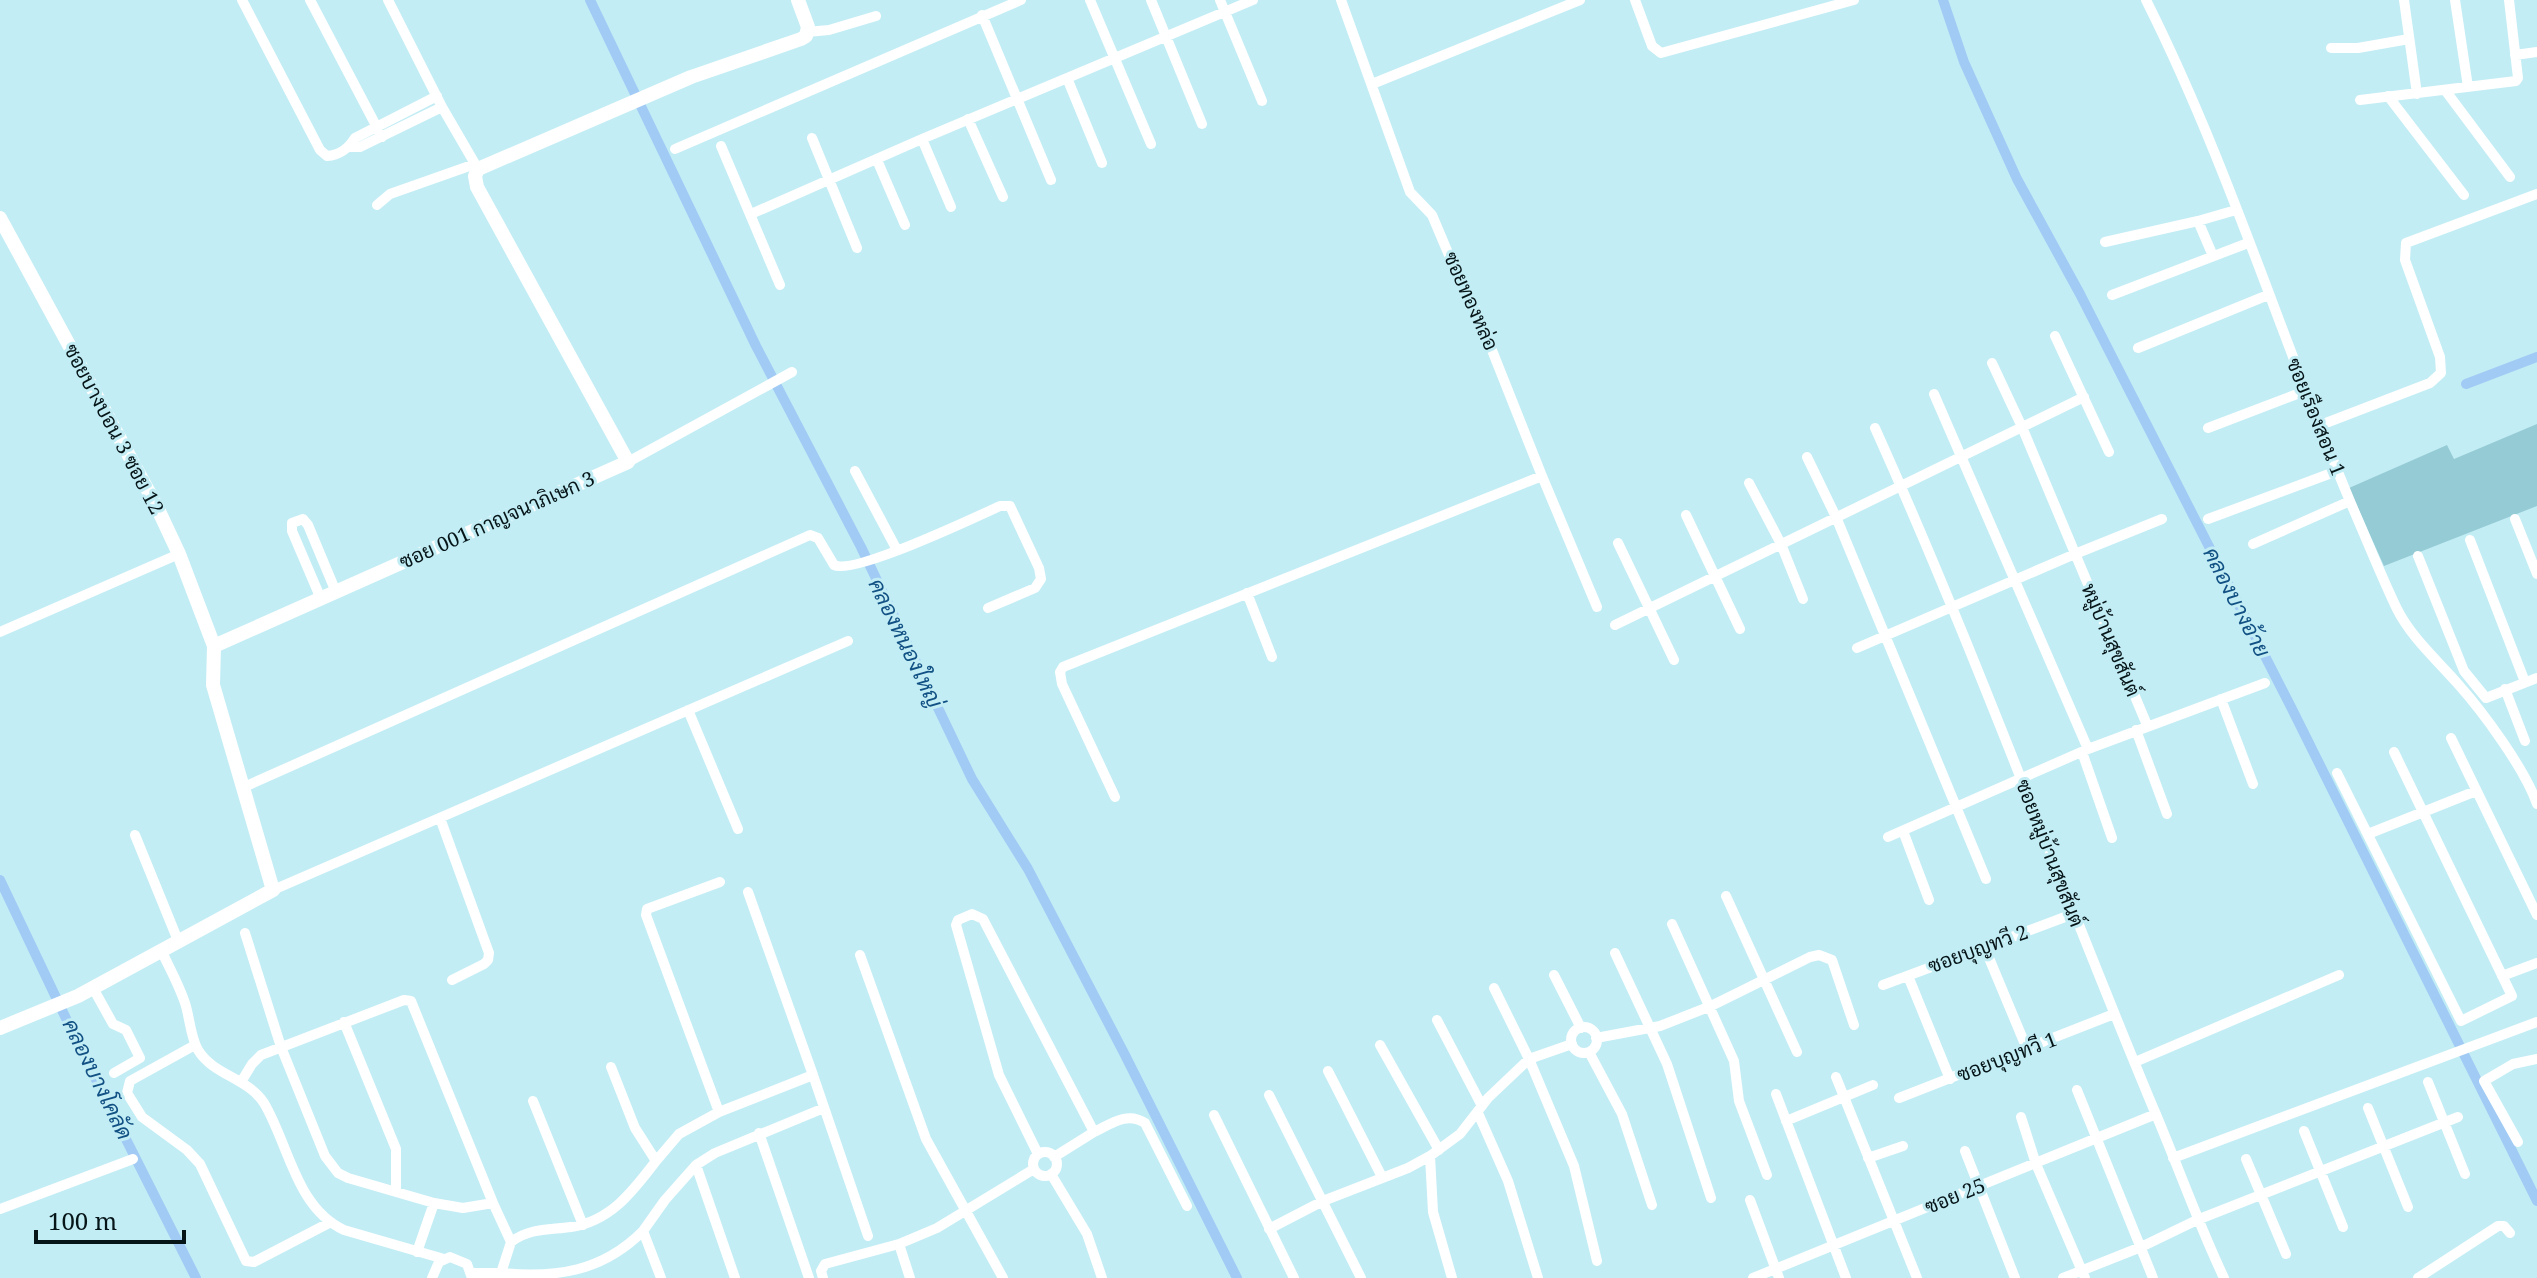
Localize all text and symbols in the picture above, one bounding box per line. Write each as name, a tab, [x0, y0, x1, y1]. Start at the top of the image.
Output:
street label: ซอยทองหล่อ	[1438, 247, 1505, 354]
street label: ซอยบางบอน 3 ซอย 12	[58, 339, 171, 519]
street label: ซอยเรืองสอน 1	[2281, 354, 2352, 480]
street label: ซอย 001 กาญจนาภิเษก 3	[395, 464, 599, 575]
water label: คลองบางอ้าย	[2197, 541, 2279, 662]
water label: คลองหนองใหญ่	[863, 573, 952, 713]
street label: หมู่บ้านสุขสันต์	[2074, 579, 2147, 701]
street label: ซอยหมู่บ้านสุขสันต์	[2008, 775, 2091, 931]
street label: ซอยบุญทวี 2	[1924, 918, 2032, 980]
water label: คลองบางโคลัด	[57, 1013, 141, 1144]
street label: ซอยบุญทวี 1	[1953, 1025, 2061, 1089]
street label: ซอย 25	[1921, 1171, 1989, 1220]
scale bar	[36, 1194, 184, 1244]
text: 100 m	[48, 1204, 117, 1237]

